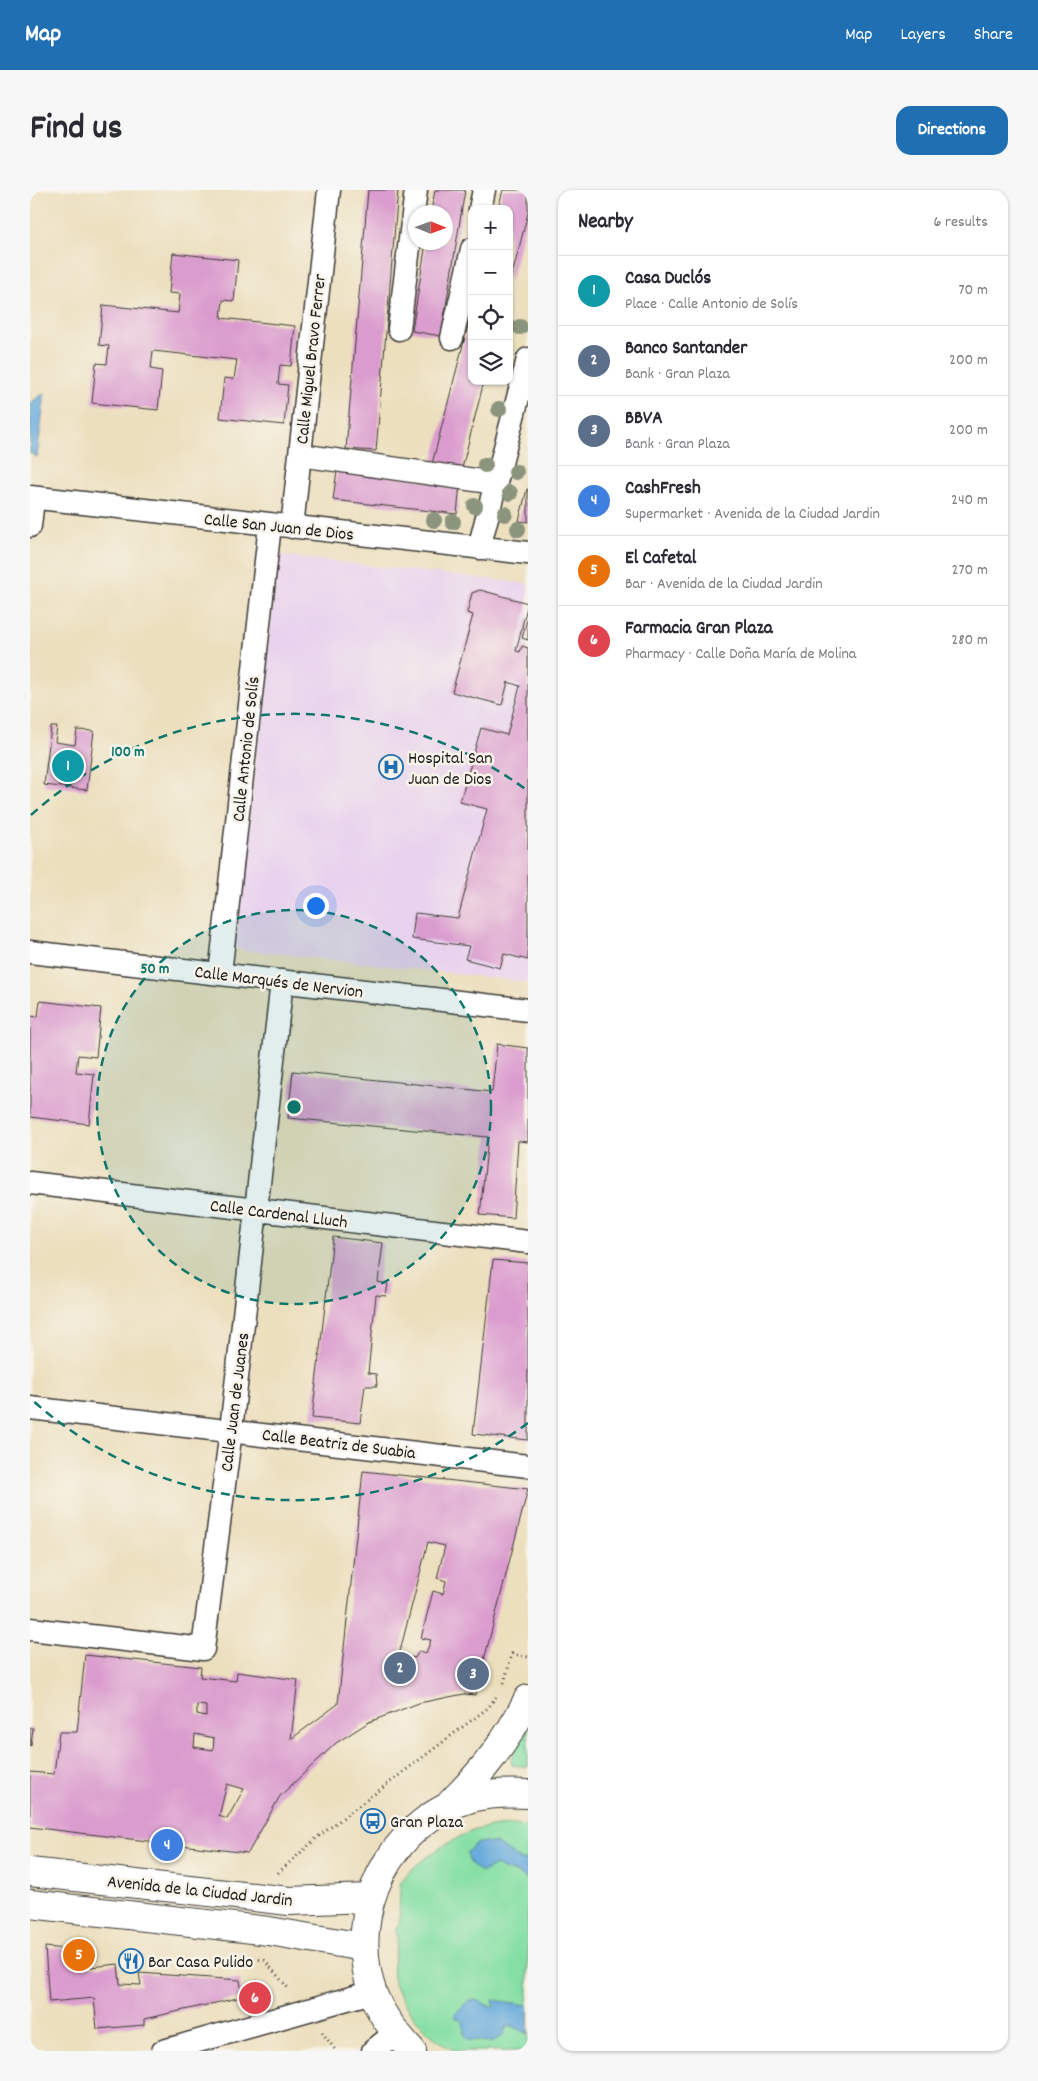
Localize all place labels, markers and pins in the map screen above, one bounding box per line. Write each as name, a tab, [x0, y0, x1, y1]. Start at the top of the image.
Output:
pin: 1	[52, 747, 84, 785]
place label: Hospital San Juan de Dios	[408, 747, 493, 793]
hospital icon: Hospital San Juan de Dios	[378, 754, 404, 780]
centre of rings	[285, 1098, 303, 1116]
pin: 2	[384, 1649, 416, 1687]
pin: 3	[457, 1655, 489, 1693]
bus stop icon: Gran Plaza	[360, 1808, 386, 1834]
place label: Gran Plaza	[390, 1811, 463, 1836]
pin: 4	[151, 1826, 183, 1864]
pin: 5	[63, 1936, 95, 1974]
restaurant icon: Bar Casa Pulido	[118, 1948, 144, 1974]
place label: Bar Casa Pulido	[148, 1951, 253, 1976]
pin: 6	[239, 1979, 271, 2017]

